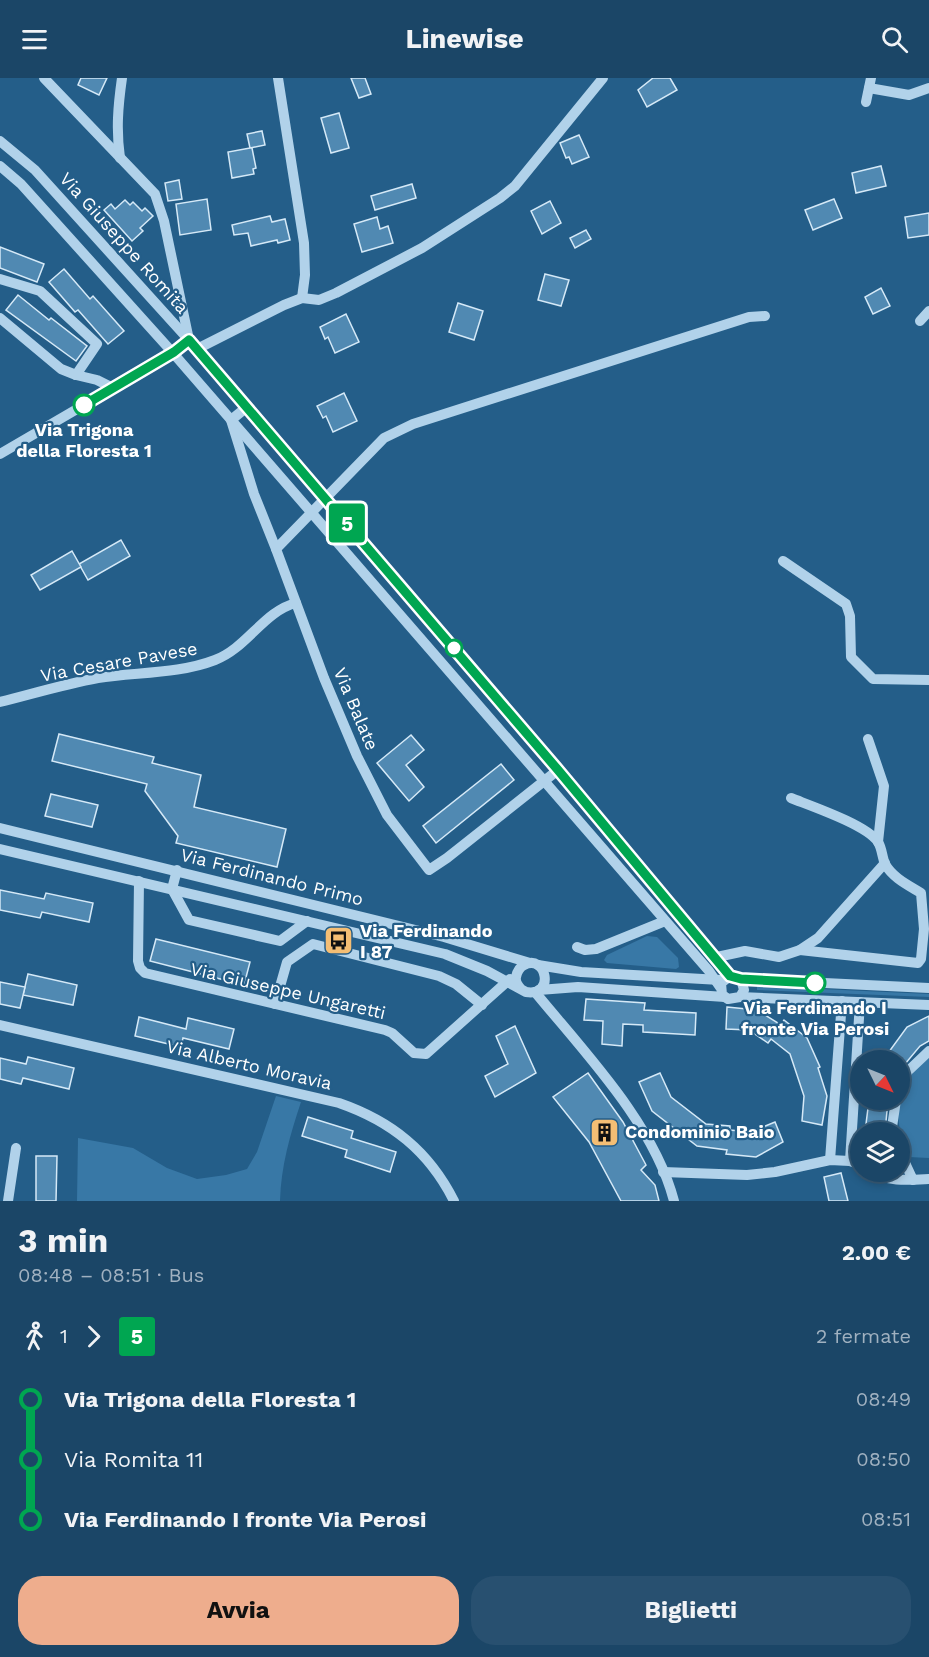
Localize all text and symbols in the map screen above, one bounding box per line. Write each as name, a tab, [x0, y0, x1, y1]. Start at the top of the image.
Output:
icon: menu	[18, 23, 51, 56]
text: Linewise	[405, 23, 524, 55]
icon: search	[878, 23, 911, 56]
street label: Via Giuseppe Romita	[56, 168, 193, 317]
marker: Via Trigona della Floresta 1	[73, 394, 95, 416]
place label: Via Trigona della Floresta 1	[16, 419, 152, 461]
line badge: 5	[328, 504, 366, 542]
text: 5	[341, 511, 353, 536]
street label: Via Cesare Pavese	[39, 637, 199, 686]
unlabelled marker	[445, 639, 463, 657]
street label: Via Balate	[330, 664, 383, 753]
street label: Via Ferdinando Primo	[179, 844, 366, 909]
place label: Via Ferdinando I 87	[360, 920, 493, 962]
bus stop icon: Via Ferdinando I 87	[323, 925, 355, 957]
street label: Via Giuseppe Ungaretti	[188, 958, 388, 1023]
marker: Via Ferdinando I fronte Via Perosi	[804, 972, 826, 994]
place label: Via Ferdinando I fronte Via Perosi	[741, 997, 889, 1039]
street label: Via Alberto Moravia	[164, 1035, 334, 1094]
north arrow	[850, 1050, 910, 1110]
map controls	[850, 1050, 910, 1182]
building icon: Condominio Baio	[588, 1116, 620, 1148]
place label: Condominio Baio	[625, 1121, 775, 1142]
button: layers	[850, 1122, 910, 1182]
text: 3 min	[18, 1221, 108, 1260]
text: 2.00 €	[842, 1240, 911, 1265]
text: 08:48 – 08:51 · Bus	[18, 1263, 204, 1287]
icon: walk	[18, 1320, 51, 1353]
icon: forward	[77, 1320, 110, 1353]
text: 1	[60, 1324, 68, 1348]
text: 5	[131, 1324, 143, 1349]
text: 2 fermate	[816, 1324, 911, 1348]
text: Via Trigona della Floresta 1	[64, 1387, 356, 1412]
text: 08:49	[856, 1387, 911, 1411]
text: Via Romita 11	[64, 1447, 203, 1472]
text: 08:50	[856, 1447, 911, 1471]
text: Via Ferdinando I fronte Via Perosi	[64, 1507, 426, 1532]
text: 08:51	[861, 1507, 911, 1531]
button: Avvia	[18, 1576, 459, 1645]
button: Biglietti	[471, 1576, 911, 1645]

